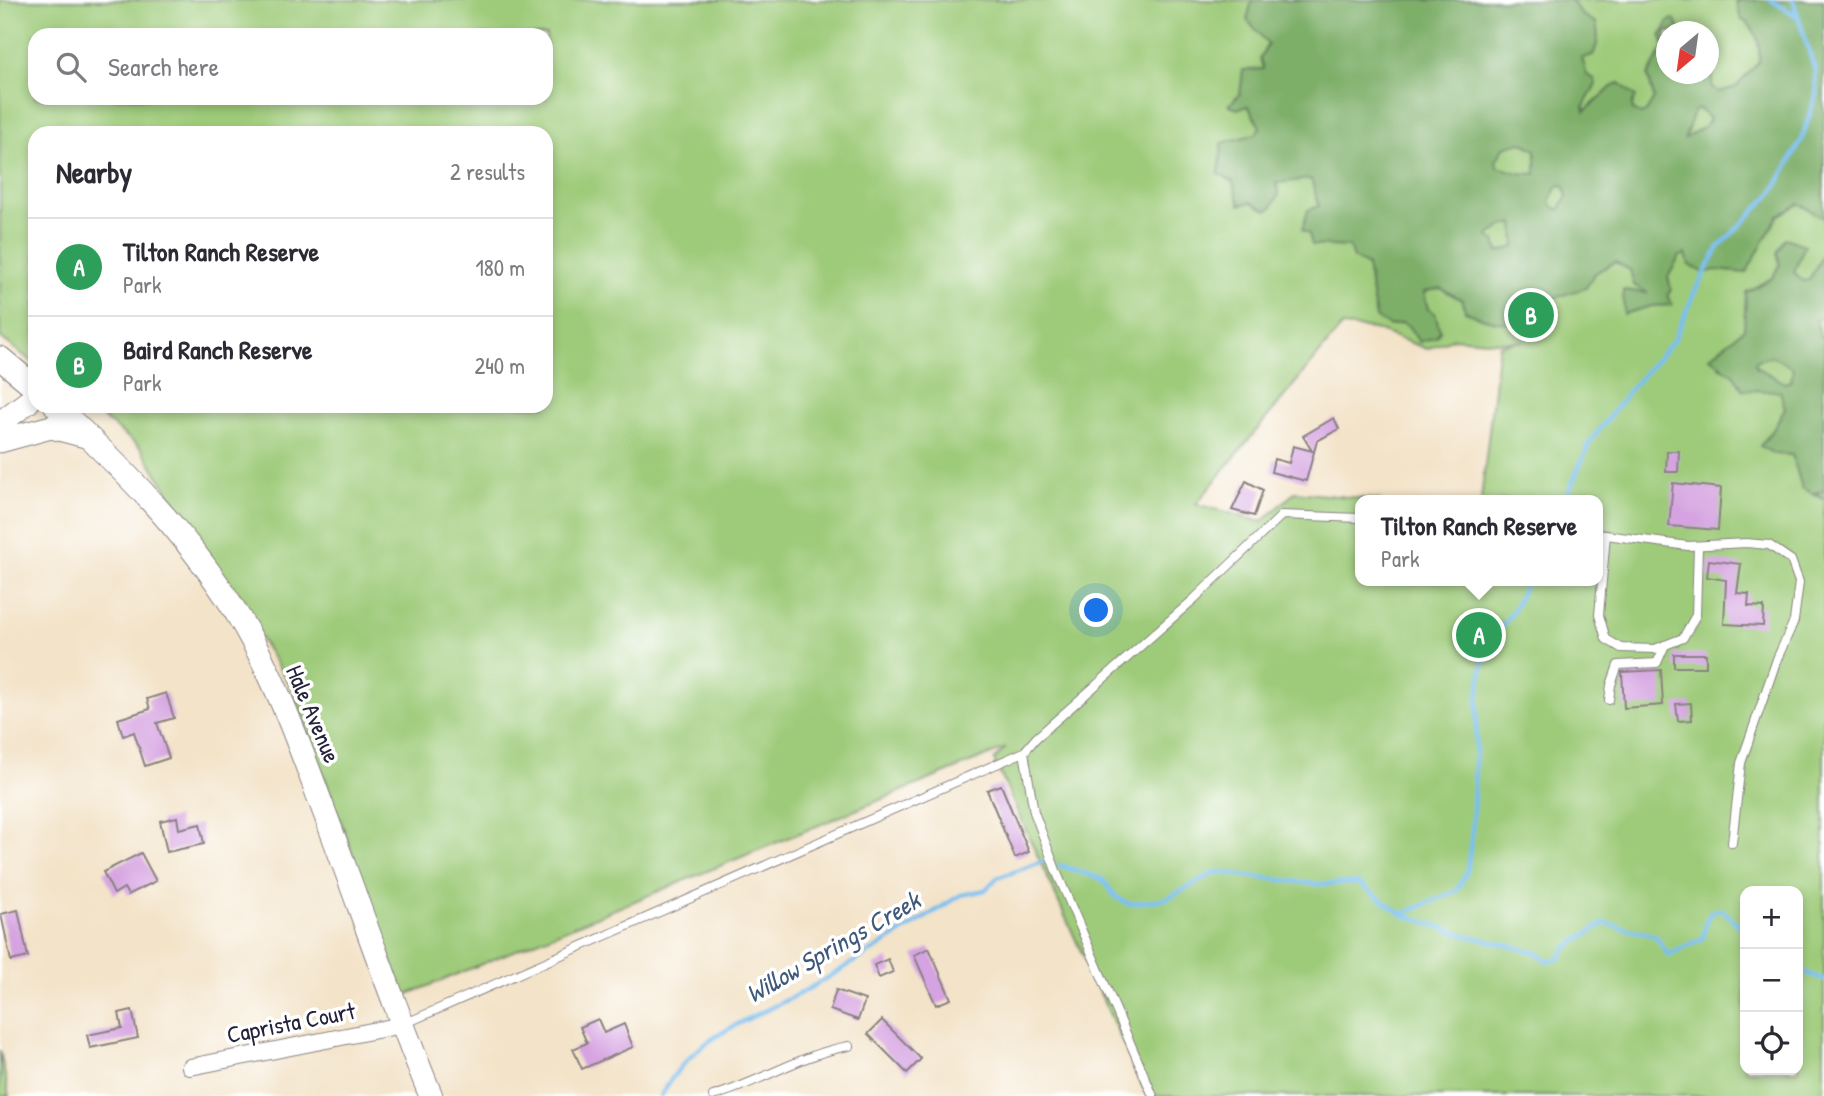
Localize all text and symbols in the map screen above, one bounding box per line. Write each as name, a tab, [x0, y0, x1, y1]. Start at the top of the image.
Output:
north arrow	[1656, 21, 1719, 84]
search box	[28, 28, 553, 105]
icon: search	[52, 48, 90, 86]
text: Search here	[108, 49, 219, 84]
text: Nearby	[56, 152, 132, 192]
text: 2 results	[450, 156, 525, 187]
text: Tilton Ranch Reserve	[123, 234, 319, 269]
text: A	[73, 252, 85, 283]
text: 180 m	[475, 252, 525, 283]
text: Park	[123, 269, 161, 300]
pin: B	[1508, 289, 1554, 341]
text: Baird Ranch Reserve	[123, 332, 312, 367]
text: B	[73, 350, 85, 381]
text: 240 m	[474, 350, 525, 381]
text: Park	[123, 367, 161, 398]
popup	[1355, 495, 1603, 586]
text: Tilton Ranch Reserve	[1381, 508, 1577, 543]
text: Park	[1381, 543, 1419, 574]
your location	[1079, 593, 1113, 627]
pin: A	[1456, 609, 1502, 661]
street label: Hale Avenue	[279, 660, 349, 768]
water label: Willow Springs Creek	[739, 881, 929, 1011]
map controls	[1740, 886, 1803, 1075]
button: +	[1740, 886, 1803, 949]
button: −	[1740, 949, 1803, 1012]
street label: Caprista Court	[224, 994, 358, 1050]
button: locate	[1740, 1012, 1803, 1075]

